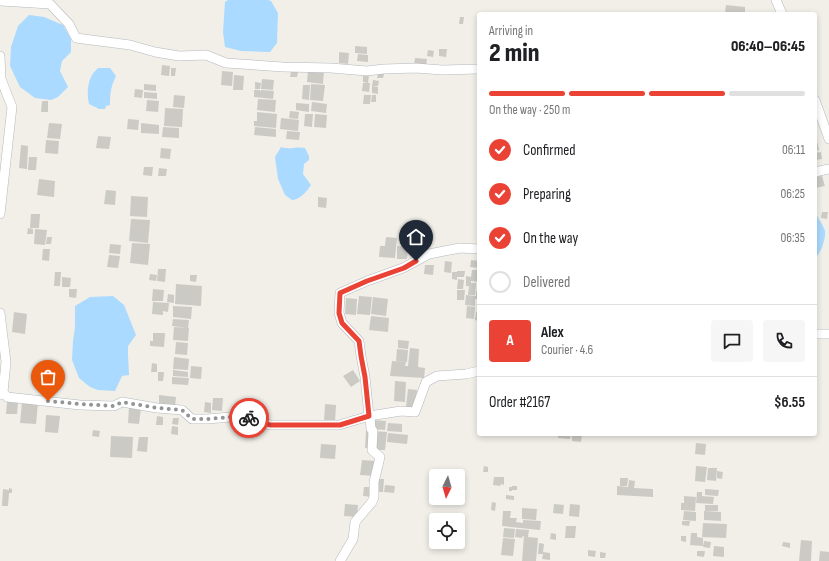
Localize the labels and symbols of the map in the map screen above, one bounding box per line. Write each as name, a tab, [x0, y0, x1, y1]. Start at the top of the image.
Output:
pin	[399, 220, 433, 261]
pin	[31, 360, 65, 401]
courier	[229, 398, 269, 438]
north arrow	[429, 469, 465, 505]

